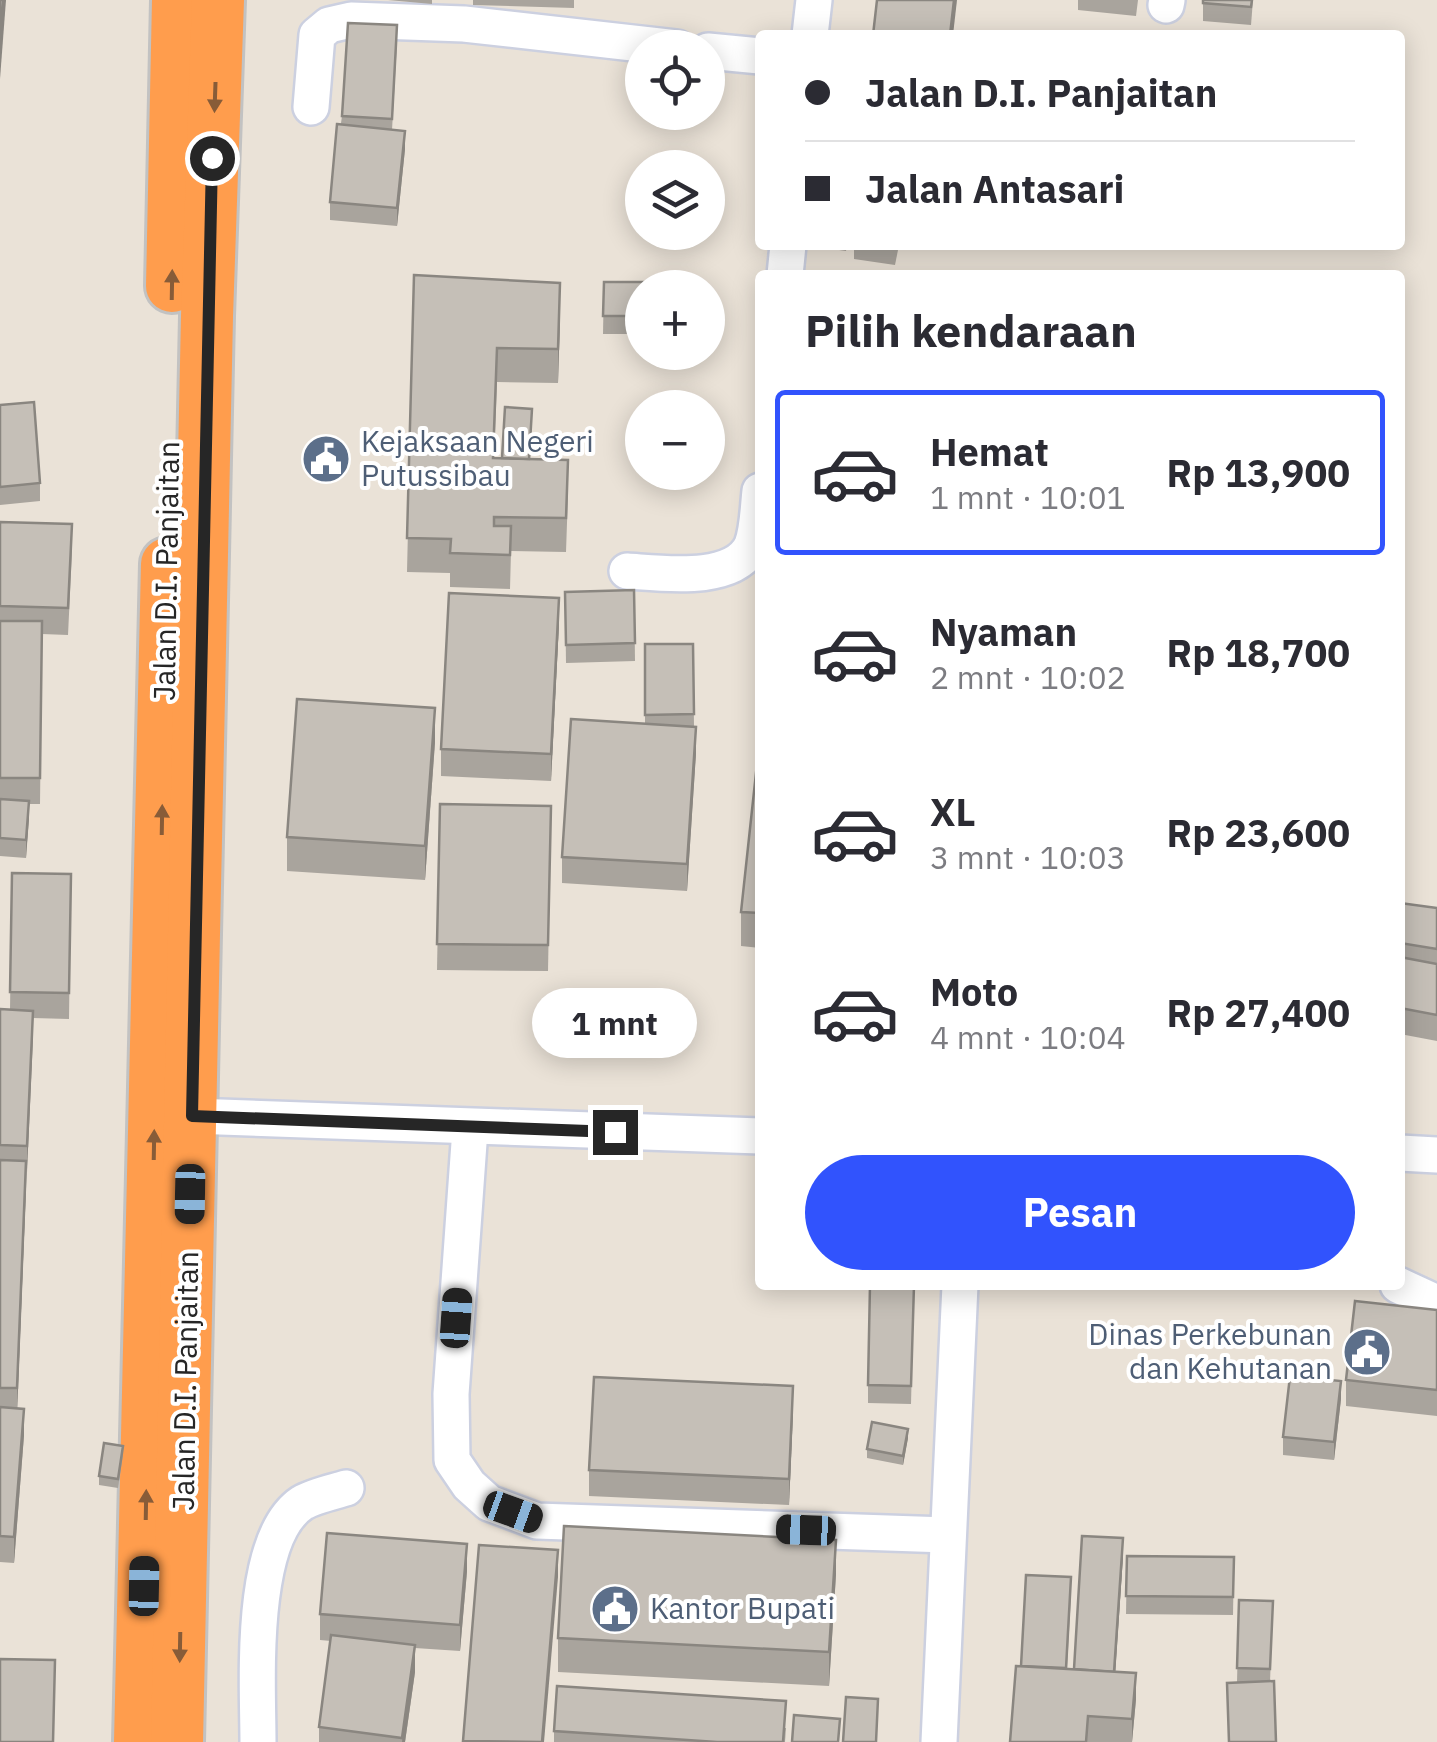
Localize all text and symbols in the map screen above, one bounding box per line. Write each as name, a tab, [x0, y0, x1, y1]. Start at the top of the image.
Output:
map controls	[625, 30, 725, 490]
button: locate	[625, 30, 725, 130]
text: Jalan D.I. Panjaitan	[865, 68, 1217, 117]
one-way arrow	[206, 82, 222, 114]
route start	[190, 136, 235, 181]
button: layers	[625, 150, 725, 250]
text: Jalan Antasari	[865, 164, 1124, 213]
one-way arrow	[165, 268, 181, 300]
button: +	[625, 270, 725, 370]
text: Pilih kendaraan	[805, 301, 1137, 359]
button: −	[625, 390, 725, 490]
place label: Kejaksaan Negeri Putussibau	[361, 421, 594, 494]
text: Hemat	[930, 427, 1049, 476]
icon: car	[810, 428, 900, 518]
public building icon: Kejaksaan Negeri Putussibau	[300, 433, 352, 485]
street label: Jalan D.I. Panjaitan	[144, 441, 187, 701]
text: Rp 13,900	[1167, 448, 1350, 497]
text: 1 mnt · 10:01	[930, 476, 1126, 518]
text: Nyaman	[930, 607, 1077, 656]
icon: car	[810, 608, 900, 698]
text: Rp 18,700	[1167, 628, 1350, 677]
text: 2 mnt · 10:02	[930, 656, 1126, 698]
text: XL	[930, 787, 976, 836]
icon: car	[810, 788, 900, 878]
one-way arrow	[154, 803, 170, 835]
text: Rp 23,600	[1167, 808, 1350, 857]
text: 3 mnt · 10:03	[930, 836, 1126, 878]
text: Moto	[930, 967, 1018, 1016]
icon: car	[810, 968, 900, 1058]
callout: 1 mnt	[532, 987, 698, 1057]
text: Rp 27,400	[1167, 988, 1350, 1037]
text: 1 mnt	[571, 1002, 658, 1044]
text: 4 mnt · 10:04	[930, 1016, 1126, 1058]
route end	[593, 1110, 638, 1155]
one-way arrow	[146, 1128, 162, 1160]
button: Pesan	[805, 1155, 1355, 1270]
car	[174, 1164, 206, 1224]
street label: Jalan D.I. Panjaitan	[163, 1251, 206, 1511]
car	[439, 1287, 473, 1349]
place label: Dinas Perkebunan dan Kehutanan	[1088, 1314, 1332, 1387]
public building icon: Dinas Perkebunan dan Kehutanan	[1341, 1326, 1393, 1378]
one-way arrow	[138, 1488, 154, 1520]
car	[480, 1488, 546, 1536]
car	[775, 1514, 837, 1546]
car	[128, 1556, 160, 1616]
public building icon: Kantor Bupati	[589, 1583, 641, 1635]
place label: Kantor Bupati	[650, 1588, 835, 1627]
one-way arrow	[171, 1632, 187, 1664]

